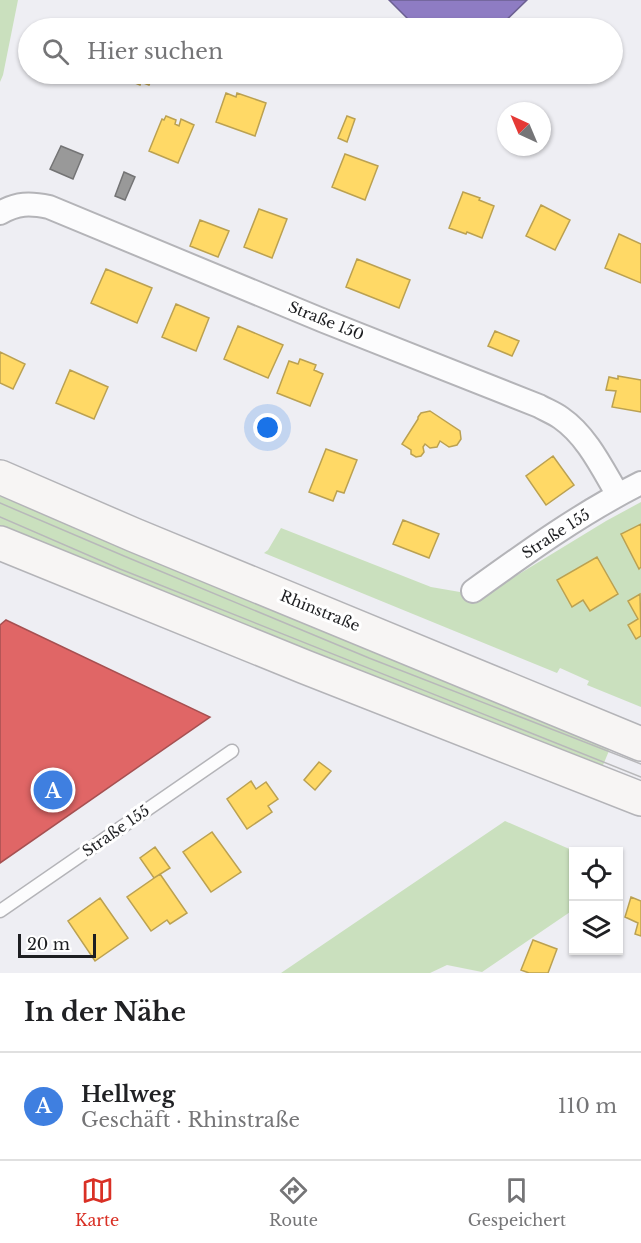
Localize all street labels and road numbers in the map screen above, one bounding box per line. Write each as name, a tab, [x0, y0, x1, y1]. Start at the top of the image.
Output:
street label: Straße 150	[286, 297, 367, 344]
street label: Straße 155	[518, 504, 593, 563]
street label: Rhinstraße	[278, 586, 363, 635]
street label: Straße 155	[78, 801, 153, 861]

